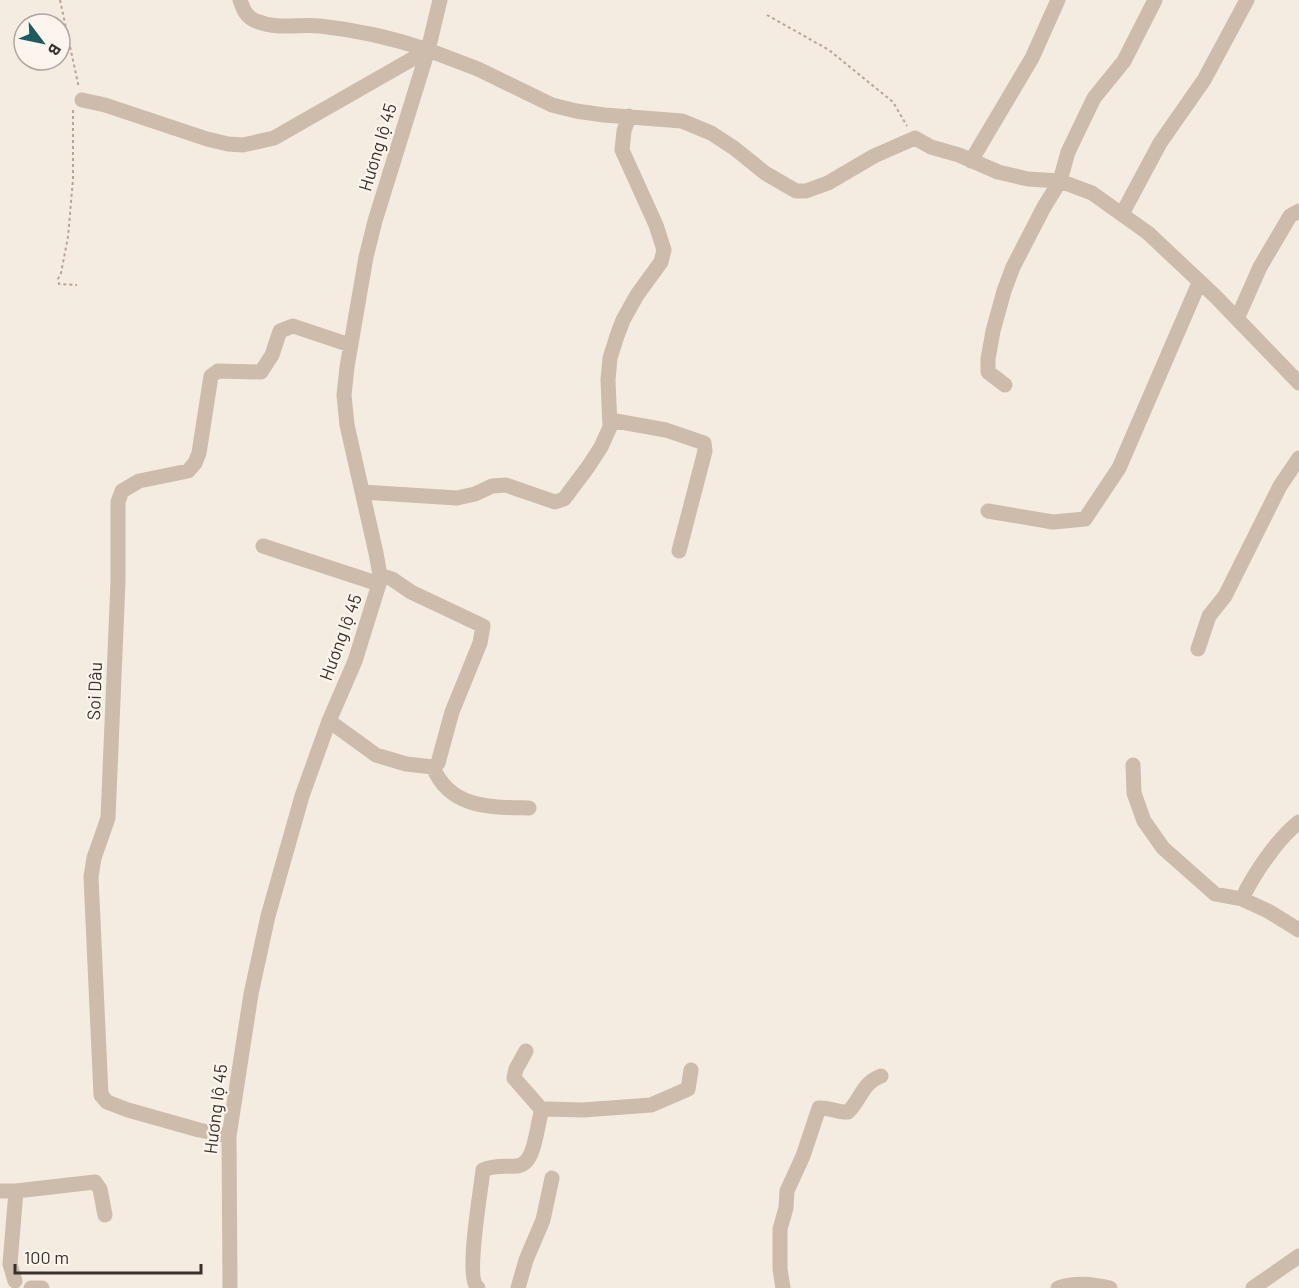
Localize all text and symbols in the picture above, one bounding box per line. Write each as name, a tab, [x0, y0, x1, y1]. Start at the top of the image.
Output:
north arrow	[12, 12, 72, 72]
text: B	[44, 41, 66, 60]
street label: Hương lộ 45	[353, 100, 401, 194]
street label: Hương lộ 45	[314, 591, 366, 683]
street label: Soi Dâu	[82, 661, 106, 721]
street label: Hương lộ 45	[199, 1063, 231, 1155]
scale bar	[15, 1237, 201, 1275]
text: 100 m	[24, 1246, 69, 1268]

